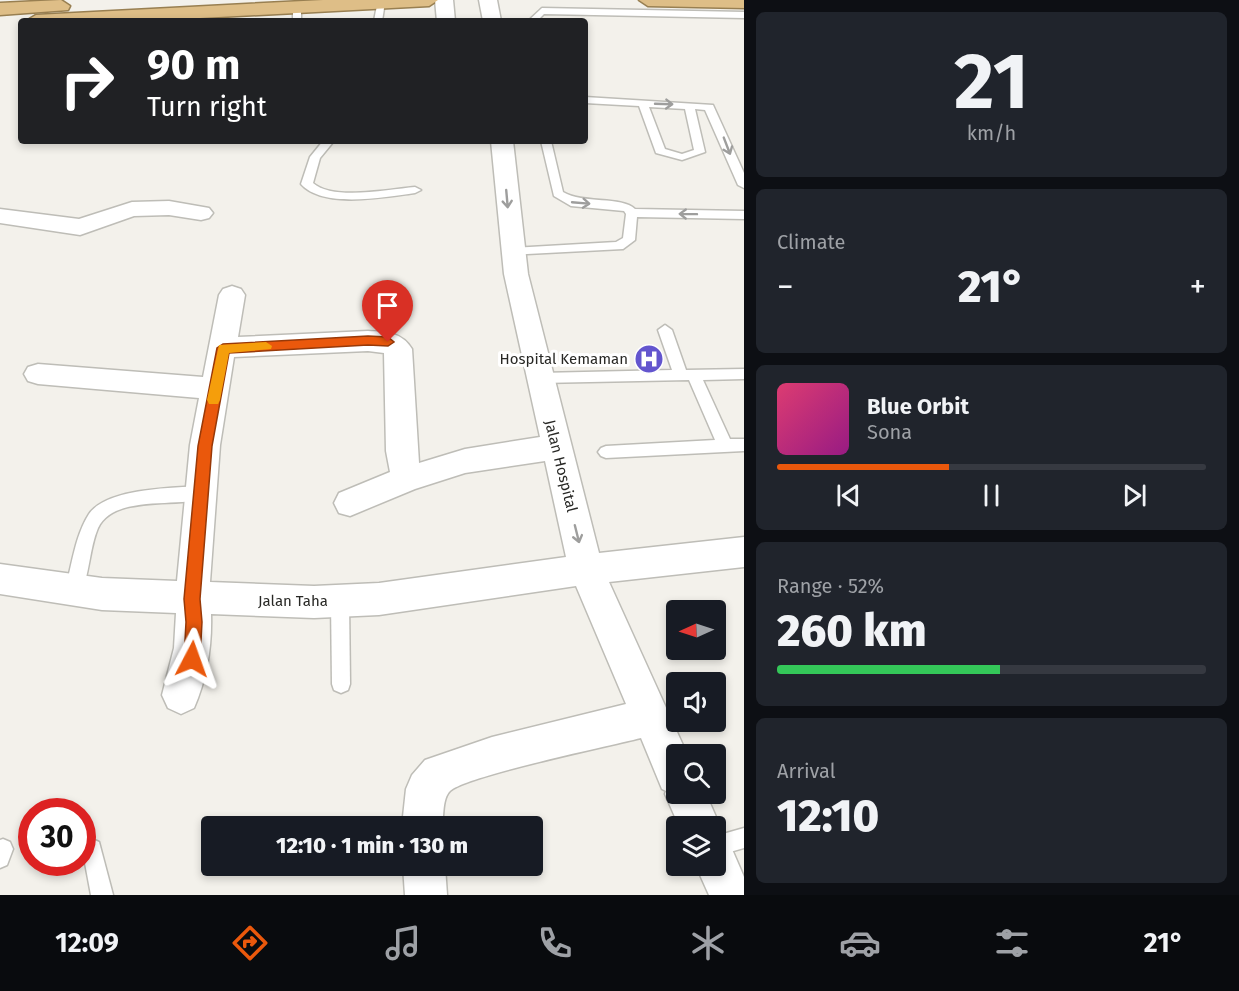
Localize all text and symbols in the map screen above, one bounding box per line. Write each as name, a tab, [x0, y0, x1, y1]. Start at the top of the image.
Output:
text: 21	[954, 35, 1029, 129]
text: 90 m	[147, 40, 241, 90]
icon: right	[48, 42, 126, 120]
text: Turn right	[147, 91, 267, 123]
one-way arrow	[654, 98, 674, 109]
text: km/h	[967, 121, 1016, 145]
one-way arrow	[722, 136, 733, 154]
one-way arrow	[502, 189, 513, 209]
one-way arrow	[570, 197, 590, 208]
one-way arrow	[678, 208, 698, 220]
text: Climate	[777, 230, 845, 254]
text: 21°	[958, 260, 1025, 314]
text: −	[777, 267, 794, 307]
text: +	[1190, 267, 1206, 307]
pin	[362, 280, 413, 342]
icon: arrive	[371, 289, 404, 322]
hospital icon: Hospital Kemaman	[633, 343, 665, 375]
place label: Hospital Kemaman	[500, 350, 628, 368]
text: Blue Orbit	[867, 393, 969, 420]
street label: Jalan Hospital	[541, 418, 581, 515]
text: Sona	[867, 420, 912, 444]
icon: previous	[832, 479, 865, 512]
icon: pause	[975, 479, 1008, 512]
icon: next	[1118, 479, 1151, 512]
one-way arrow	[572, 524, 584, 543]
text: Range · 52%	[777, 574, 884, 598]
street label: Jalan Taha	[258, 592, 328, 610]
north arrow	[666, 600, 726, 660]
map controls	[666, 600, 726, 876]
text: 260 km	[777, 604, 927, 658]
position arrow	[160, 627, 224, 691]
button: sound	[666, 672, 726, 732]
button: search	[666, 744, 726, 804]
text: Arrival	[777, 759, 836, 783]
text: 12:10	[777, 789, 879, 843]
speed limit sign: 30	[18, 798, 96, 876]
button: layers	[666, 816, 726, 876]
text: 12:10 · 1 min · 130 m	[276, 832, 468, 859]
icon: directions	[229, 922, 271, 964]
icon: music	[382, 922, 424, 964]
icon: phone	[534, 922, 576, 964]
icon: climate	[687, 922, 729, 964]
icon: car	[839, 922, 881, 964]
icon: filters	[991, 922, 1033, 964]
text: 12:09	[55, 927, 119, 959]
text: 21°	[1144, 927, 1184, 959]

